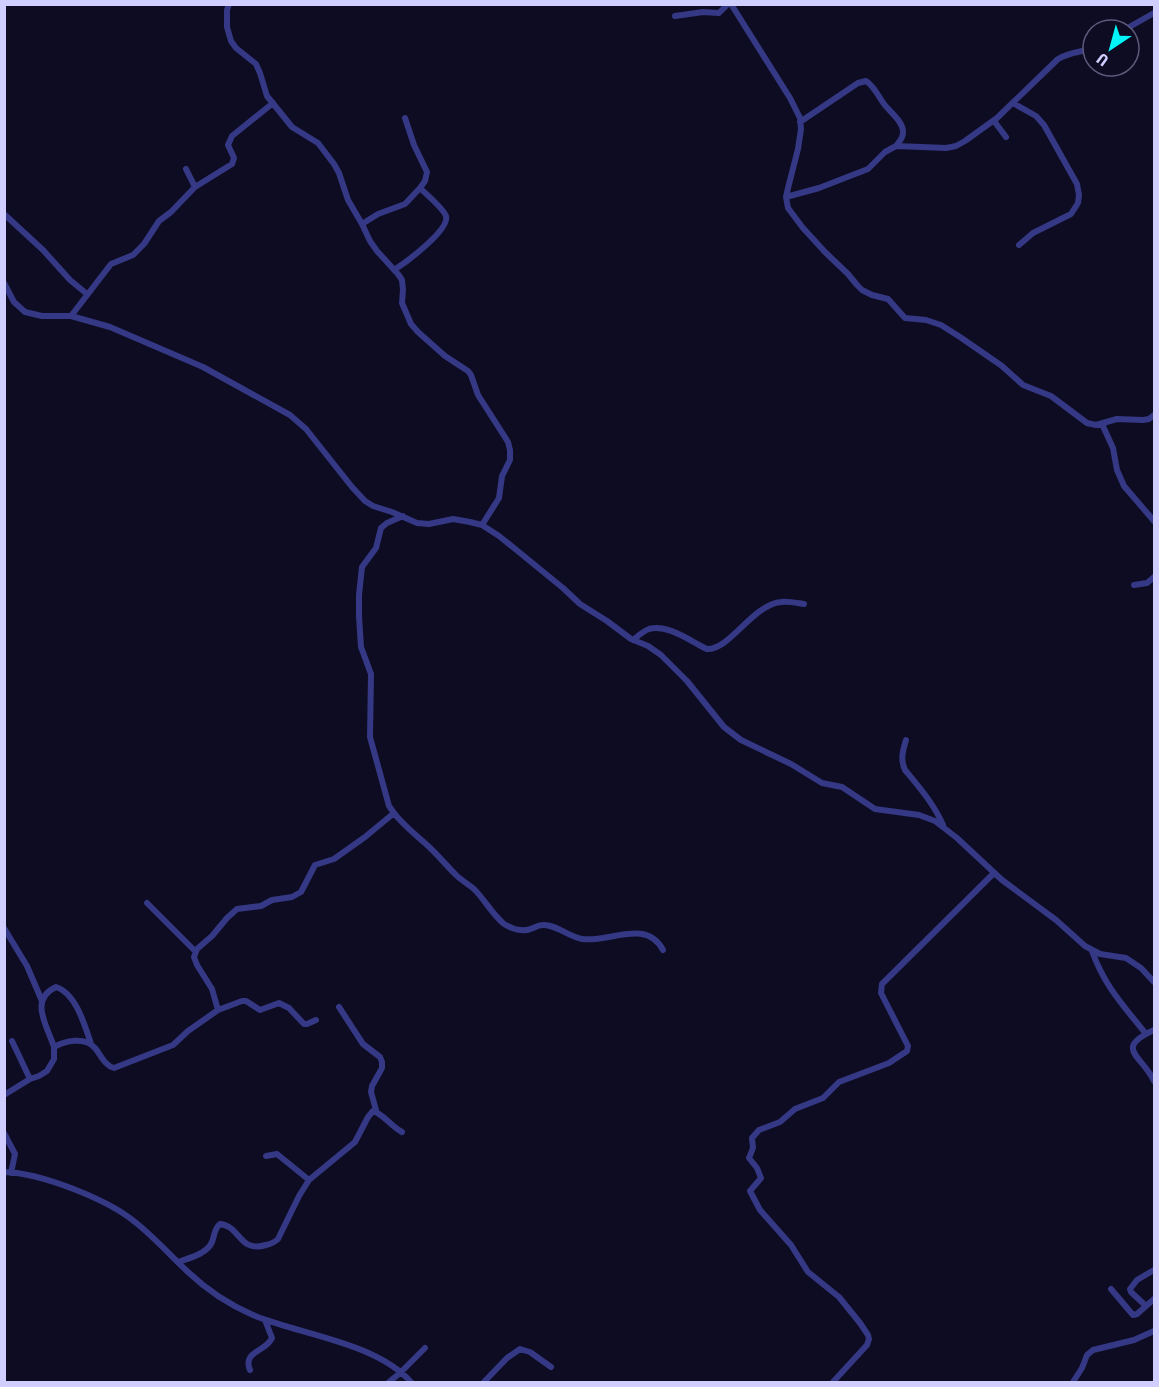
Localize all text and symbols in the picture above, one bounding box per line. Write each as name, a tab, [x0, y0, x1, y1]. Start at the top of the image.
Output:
north arrow	[1081, 18, 1141, 78]
text: U	[1093, 49, 1112, 70]

